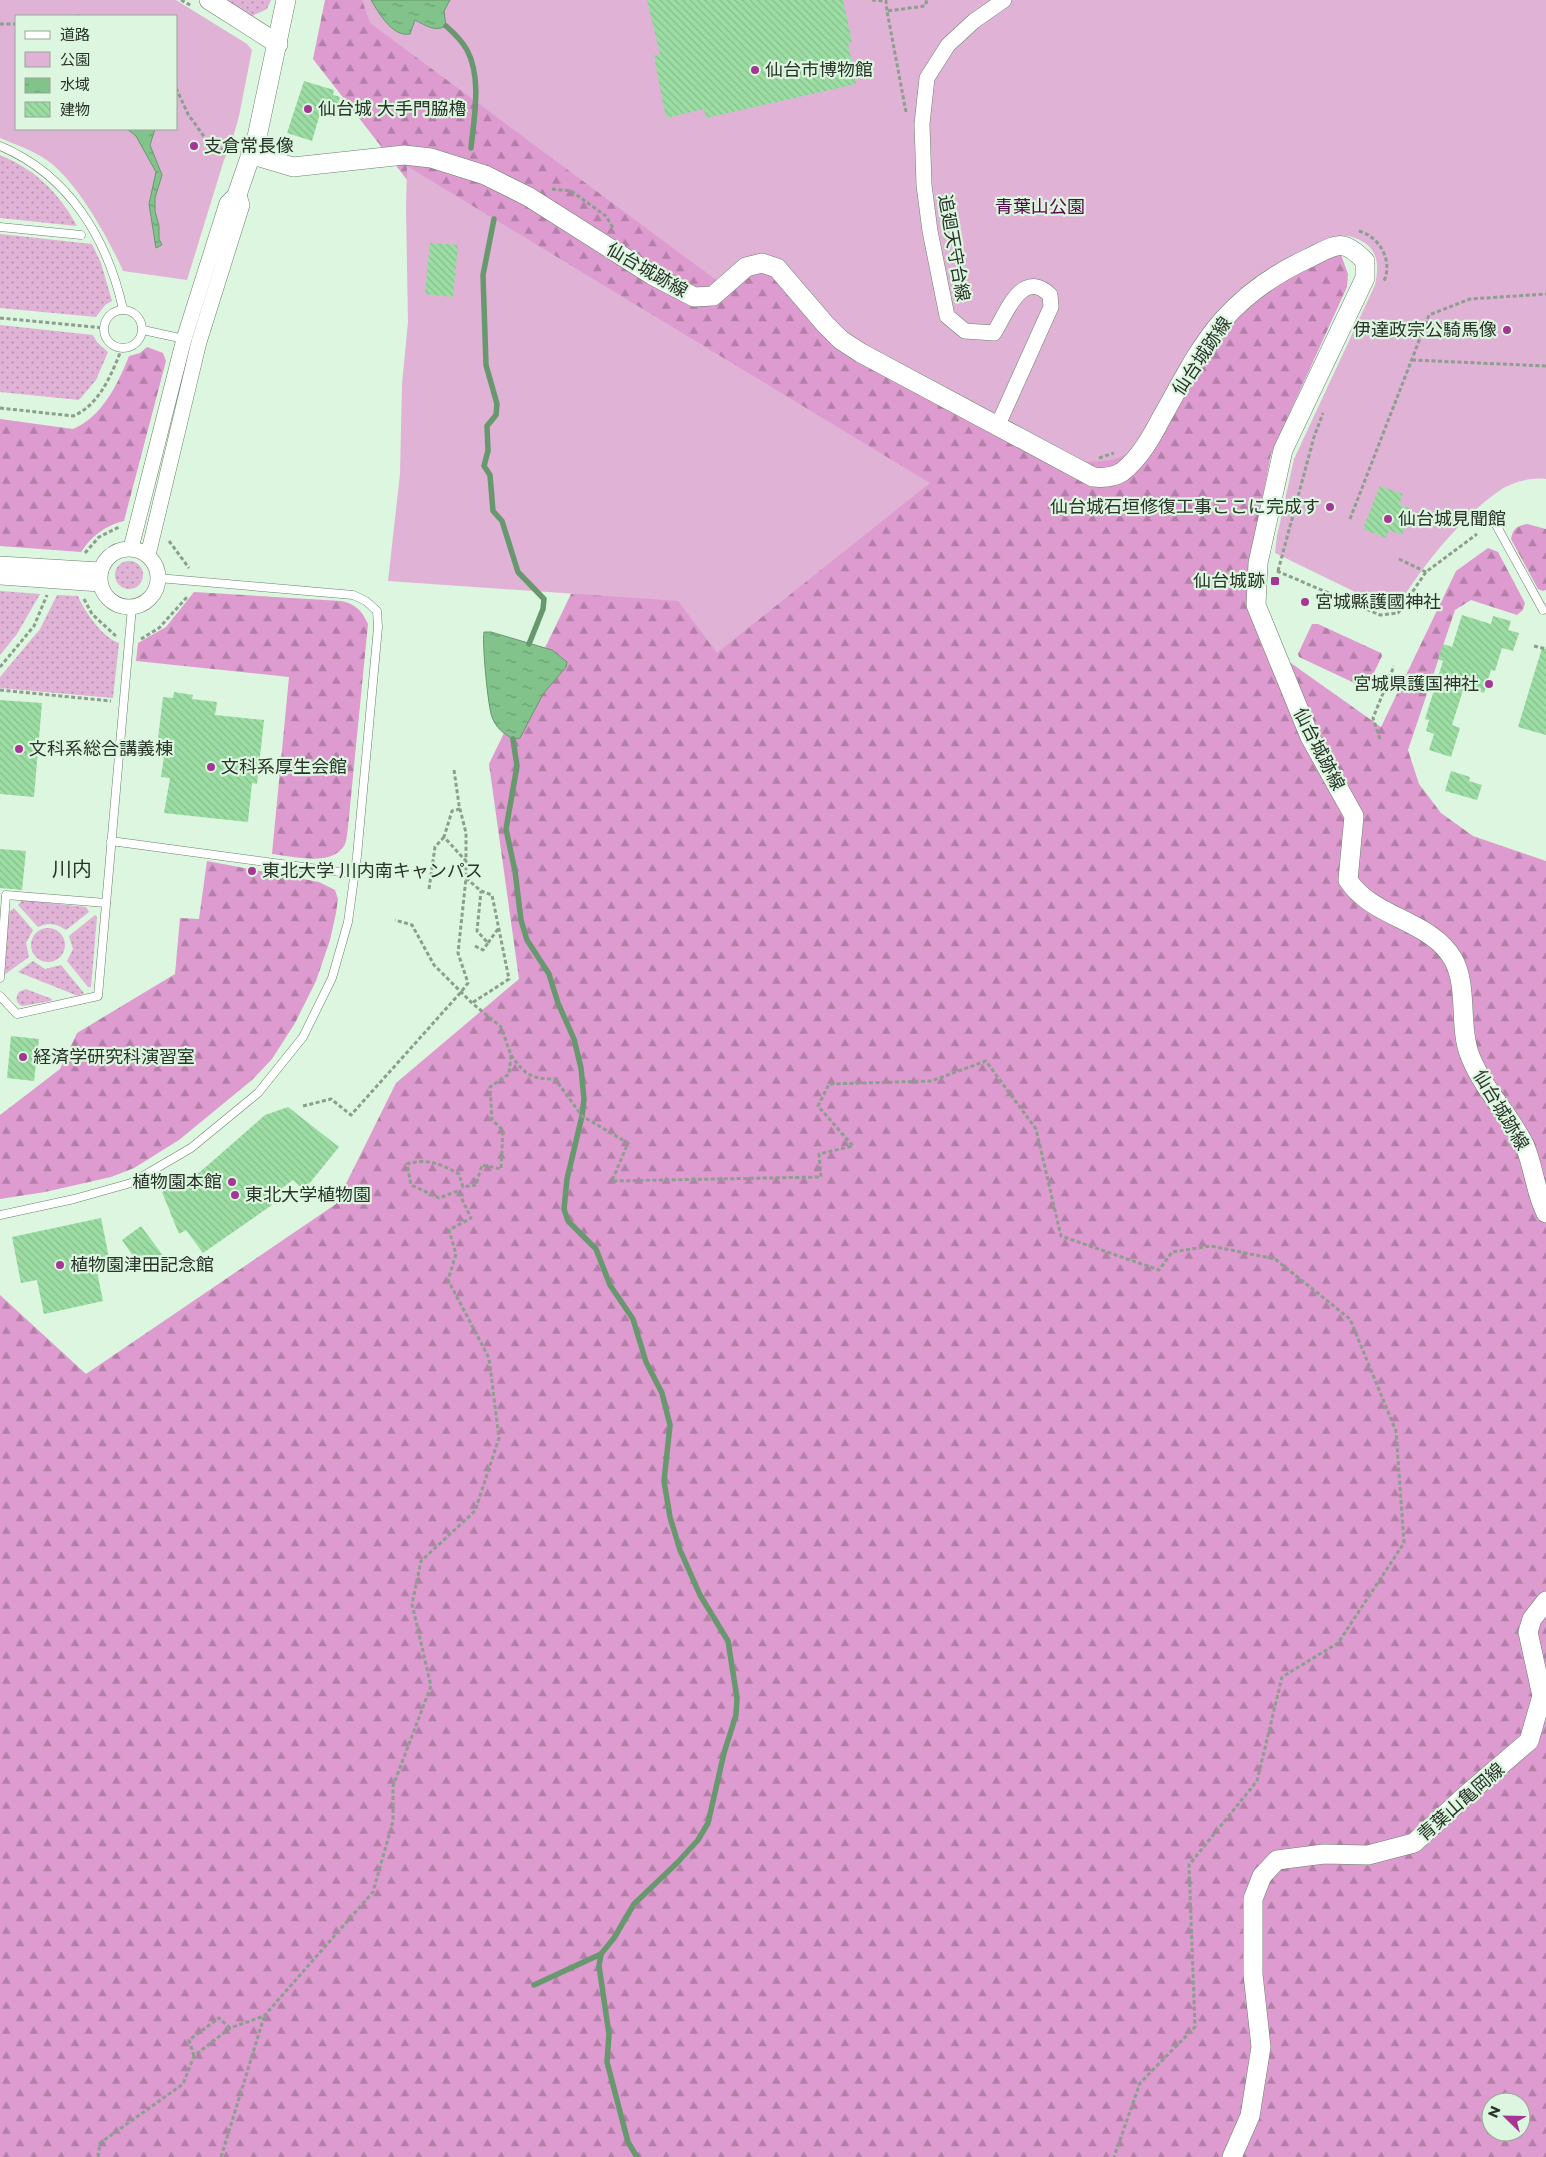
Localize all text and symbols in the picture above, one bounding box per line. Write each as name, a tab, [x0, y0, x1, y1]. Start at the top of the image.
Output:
legend	[15, 15, 178, 130]
text: 道路	[60, 25, 90, 44]
text: 公園	[60, 50, 90, 69]
place label: 仙台市博物館	[765, 59, 873, 81]
marker: 仙台市博物館	[749, 64, 761, 76]
text: 水域	[60, 75, 90, 94]
place label: 仙台城 大手門脇櫓	[318, 98, 467, 120]
text: 建物	[60, 100, 90, 119]
marker: 仙台城 大手門脇櫓	[302, 103, 314, 115]
place label: 支倉常長像	[204, 135, 294, 157]
marker: 支倉常長像	[188, 140, 200, 152]
street label: 追廻天守台線	[934, 193, 974, 303]
park label: 青葉山公園	[995, 196, 1085, 218]
street label: 仙台城跡線	[603, 238, 691, 302]
street label: 仙台城跡線	[1168, 313, 1236, 399]
place label: 伊達政宗公騎馬像	[1353, 319, 1497, 341]
marker: 伊達政宗公騎馬像	[1501, 324, 1513, 336]
place label: 仙台城石垣修復工事ここに完成す	[1050, 496, 1320, 518]
marker: 仙台城石垣修復工事ここに完成す	[1324, 501, 1336, 513]
place label: 仙台城見聞館	[1398, 508, 1506, 530]
marker: 仙台城見聞館	[1382, 513, 1394, 525]
place label: 仙台城跡	[1193, 570, 1265, 592]
marker: 仙台城跡	[1269, 575, 1281, 587]
place label: 宮城縣護國神社	[1315, 591, 1441, 613]
marker: 宮城縣護國神社	[1299, 596, 1311, 608]
place label: 宮城県護国神社	[1353, 673, 1479, 695]
marker: 宮城県護国神社	[1483, 678, 1495, 690]
street label: 仙台城跡線	[1289, 704, 1349, 794]
place label: 文科系総合講義棟	[29, 738, 173, 760]
marker: 文科系総合講義棟	[13, 743, 25, 755]
place label: 文科系厚生会館	[221, 756, 347, 778]
marker: 文科系厚生会館	[205, 761, 217, 773]
district label: 川内	[52, 857, 92, 881]
place label: 東北大学 川内南キャンパス	[262, 860, 483, 882]
marker: 東北大学 川内南キャンパス	[246, 865, 258, 877]
place label: 経済学研究科演習室	[33, 1046, 195, 1068]
marker: 経済学研究科演習室	[17, 1051, 29, 1063]
street label: 仙台城跡線	[1468, 1066, 1534, 1154]
place label: 植物園本館	[132, 1171, 222, 1193]
marker: 植物園本館	[226, 1176, 238, 1188]
place label: 東北大学植物園	[245, 1184, 371, 1206]
marker: 東北大学植物園	[229, 1189, 241, 1201]
place label: 植物園津田記念館	[70, 1254, 214, 1276]
marker: 植物園津田記念館	[54, 1259, 66, 1271]
street label: 青葉山亀岡線	[1413, 1758, 1509, 1846]
north arrow	[1481, 2092, 1531, 2142]
text: N	[1484, 2103, 1505, 2121]

